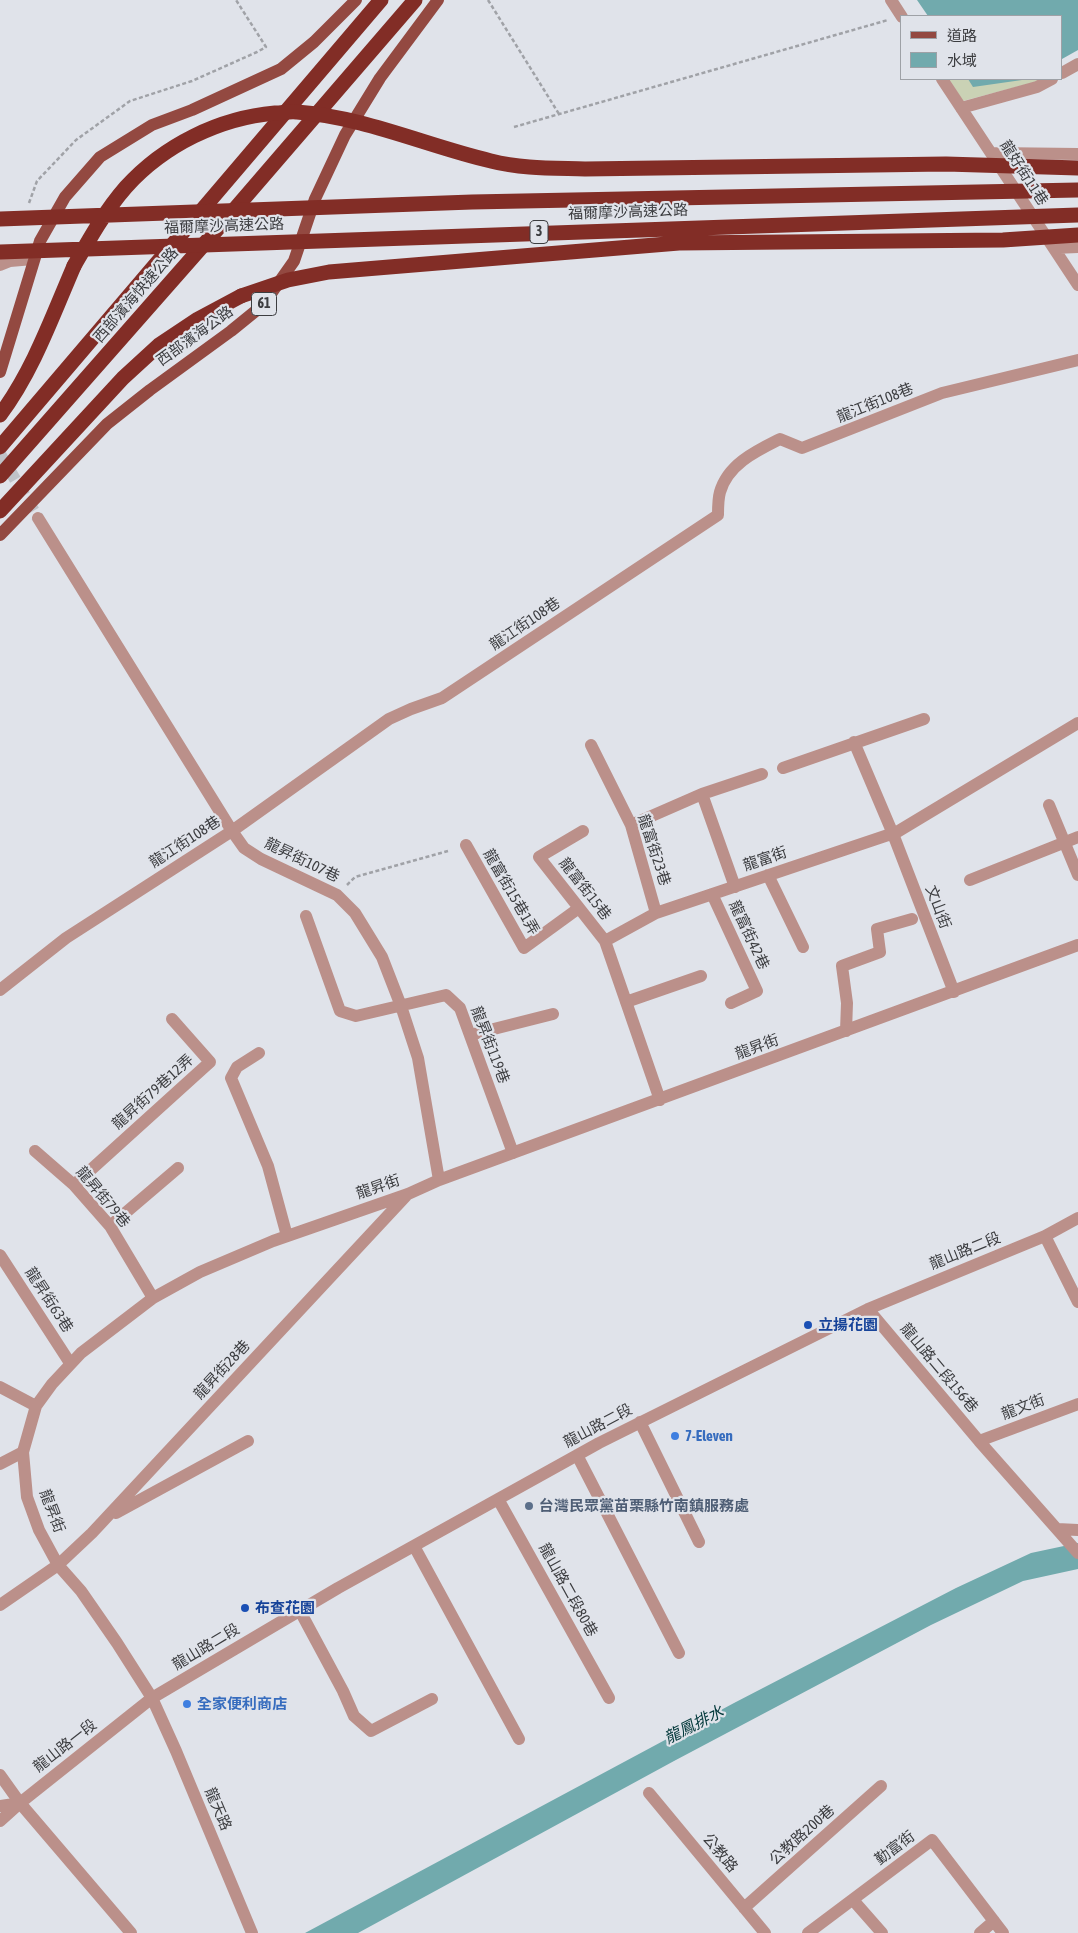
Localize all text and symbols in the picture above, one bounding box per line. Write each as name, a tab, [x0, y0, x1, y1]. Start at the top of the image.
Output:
legend	[900, 15, 1063, 80]
text: 道路	[947, 27, 977, 44]
text: 水域	[947, 52, 977, 69]
street label: 龍好街11巷	[996, 137, 1052, 209]
street label: 福爾摩沙高速公路	[568, 201, 688, 223]
street label: 福爾摩沙高速公路	[164, 215, 284, 237]
road number: 3	[530, 220, 548, 243]
street label: 西部濱海快速公路	[90, 244, 182, 346]
road number: 61	[252, 292, 276, 316]
street label: 西部濱海公路	[153, 302, 237, 370]
street label: 龍江街108巷	[834, 379, 916, 427]
street label: 龍江街108巷	[486, 594, 564, 654]
street label: 龍江街108巷	[146, 812, 224, 872]
street label: 龍富街23巷	[634, 812, 674, 888]
street label: 龍昇街107巷	[262, 834, 342, 886]
street label: 龍富街	[741, 843, 789, 875]
street label: 龍富街15巷1弄	[479, 846, 543, 938]
street label: 龍富街15巷	[555, 854, 615, 924]
street label: 文山街	[922, 883, 954, 931]
street label: 龍富街42巷	[725, 898, 773, 972]
street label: 龍昇街119巷	[467, 1004, 513, 1086]
street label: 龍昇街	[733, 1031, 781, 1063]
street label: 龍昇街79巷12弄	[109, 1051, 197, 1133]
street label: 龍昇街79巷	[72, 1163, 134, 1231]
street label: 龍昇街	[354, 1171, 402, 1203]
street label: 龍山路二段	[927, 1229, 1003, 1273]
street label: 龍昇街63巷	[21, 1264, 77, 1336]
place label: 立揚花園	[818, 1316, 878, 1334]
marker: 立揚花園	[802, 1319, 814, 1331]
street label: 龍山路二段156巷	[896, 1320, 982, 1416]
street label: 龍昇街28巷	[190, 1337, 254, 1403]
street label: 龍文街	[999, 1391, 1047, 1423]
street label: 龍山路二段	[561, 1400, 635, 1452]
place label: 7-Eleven	[685, 1427, 733, 1445]
marker: 7-Eleven	[669, 1430, 681, 1442]
street label: 龍昇街	[36, 1487, 68, 1535]
place label: 台灣民眾黨苗栗縣竹南鎮服務處	[539, 1497, 749, 1515]
marker: 台灣民眾黨苗栗縣竹南鎮服務處	[523, 1500, 535, 1512]
street label: 龍山路二段80巷	[535, 1540, 601, 1640]
place label: 布查花園	[255, 1599, 315, 1617]
marker: 布查花園	[239, 1602, 251, 1614]
street label: 龍山路二段	[169, 1620, 243, 1674]
place label: 全家便利商店	[197, 1695, 287, 1713]
marker: 全家便利商店	[181, 1698, 193, 1710]
water label: 龍鳳排水	[661, 1702, 727, 1748]
street label: 龍山路一段	[30, 1716, 100, 1776]
street label: 龍天路	[201, 1785, 235, 1833]
street label: 公教路200巷	[766, 1801, 838, 1869]
street label: 勤富街	[872, 1827, 918, 1869]
street label: 公教路	[699, 1830, 741, 1876]

